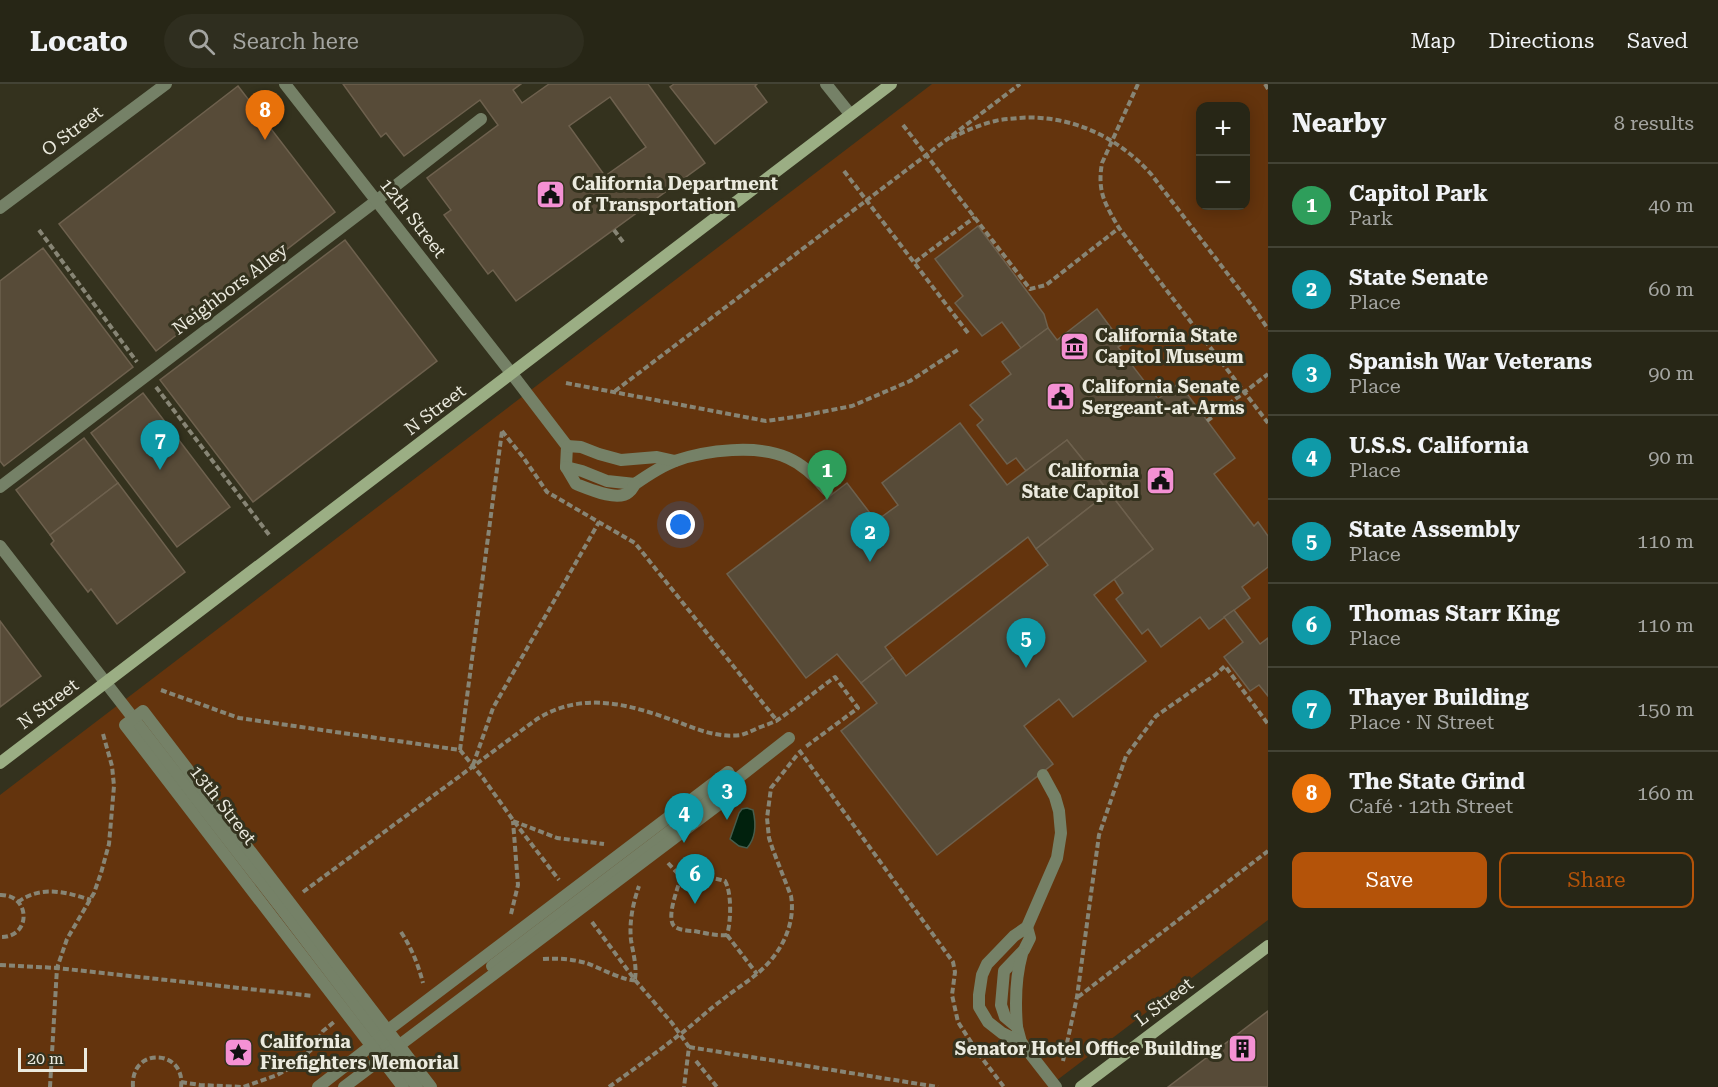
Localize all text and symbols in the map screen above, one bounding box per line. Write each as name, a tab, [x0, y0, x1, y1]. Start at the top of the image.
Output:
search box	[164, 14, 584, 68]
text: Locato	[30, 25, 128, 58]
icon: search	[185, 25, 218, 58]
text: Search here	[233, 29, 359, 54]
text: Map	[1411, 29, 1455, 53]
text: Directions	[1488, 29, 1594, 53]
text: Saved	[1627, 29, 1688, 53]
pin: 8	[246, 91, 284, 140]
street label: O Street	[37, 101, 106, 160]
map controls	[1196, 102, 1250, 210]
button: +	[1196, 102, 1250, 156]
text: Nearby	[1292, 108, 1386, 138]
text: 8 results	[1614, 111, 1694, 135]
button: −	[1196, 156, 1250, 210]
place label: California Department of Transportation	[572, 173, 778, 215]
street label: 12th Street	[376, 174, 451, 262]
public building icon: California Department of Transportation	[535, 178, 567, 210]
text: Capitol Park	[1349, 181, 1488, 206]
text: 1	[1306, 193, 1317, 217]
text: 40 m	[1648, 193, 1694, 217]
text: Park	[1349, 206, 1393, 230]
street label: Neighbors Alley	[168, 238, 292, 339]
text: State Senate	[1349, 265, 1488, 290]
text: 2	[1306, 277, 1317, 301]
text: 60 m	[1648, 277, 1694, 301]
text: Place	[1349, 290, 1401, 314]
place label: California State Capitol Museum	[1095, 325, 1244, 367]
museum icon: California State Capitol Museum	[1058, 330, 1090, 362]
text: Spanish War Veterans	[1349, 349, 1592, 374]
text: 3	[1306, 361, 1317, 385]
text: 90 m	[1648, 361, 1694, 385]
text: Place	[1349, 374, 1401, 398]
place label: California Senate Sergeant-at-Arms	[1082, 376, 1245, 418]
street label: N Street	[400, 380, 469, 439]
public building icon: California Senate Sergeant-at-Arms	[1045, 381, 1077, 413]
pin: 7	[140, 420, 180, 470]
text: U.S.S. California	[1349, 433, 1529, 458]
text: 4	[1306, 445, 1317, 469]
text: 90 m	[1648, 445, 1694, 469]
pin: 1	[808, 450, 846, 500]
text: Place	[1349, 458, 1401, 482]
place label: California State Capitol	[1022, 460, 1139, 502]
public building icon: California State Capitol	[1144, 465, 1176, 497]
your location	[666, 510, 695, 539]
pin: 2	[850, 512, 890, 562]
text: State Assembly	[1349, 517, 1520, 542]
text: 5	[1306, 529, 1317, 553]
text: 110 m	[1637, 529, 1694, 553]
text: Place	[1349, 542, 1401, 566]
text: Thomas Starr King	[1349, 601, 1559, 626]
text: 6	[1306, 613, 1317, 637]
text: 110 m	[1637, 613, 1694, 637]
pin: 5	[1006, 618, 1046, 668]
text: Place	[1349, 626, 1401, 650]
street label: N Street	[13, 674, 82, 733]
text: Thayer Building	[1349, 685, 1528, 710]
text: 7	[1306, 697, 1317, 721]
text: 150 m	[1637, 697, 1694, 721]
text: Place · N Street	[1349, 710, 1494, 734]
street label: 13th Street	[186, 761, 261, 849]
text: The State Grind	[1349, 769, 1525, 794]
pin: 3	[708, 770, 746, 820]
text: 8	[1306, 781, 1317, 805]
text: 160 m	[1637, 781, 1694, 805]
pin: 4	[664, 794, 704, 843]
text: Café · 12th Street	[1349, 794, 1513, 818]
button: Save	[1292, 852, 1487, 908]
button: Share	[1499, 852, 1694, 908]
pin: 6	[676, 854, 714, 904]
street label: L Street	[1130, 973, 1197, 1030]
place label: California Firefighters Memorial	[260, 1031, 459, 1073]
building icon: Senator Hotel Office Building	[1227, 1033, 1259, 1065]
place icon: California Firefighters Memorial	[223, 1036, 255, 1068]
place label: Senator Hotel Office Building	[955, 1038, 1223, 1059]
scale bar	[18, 1045, 87, 1072]
text: 20 m	[27, 1049, 64, 1068]

